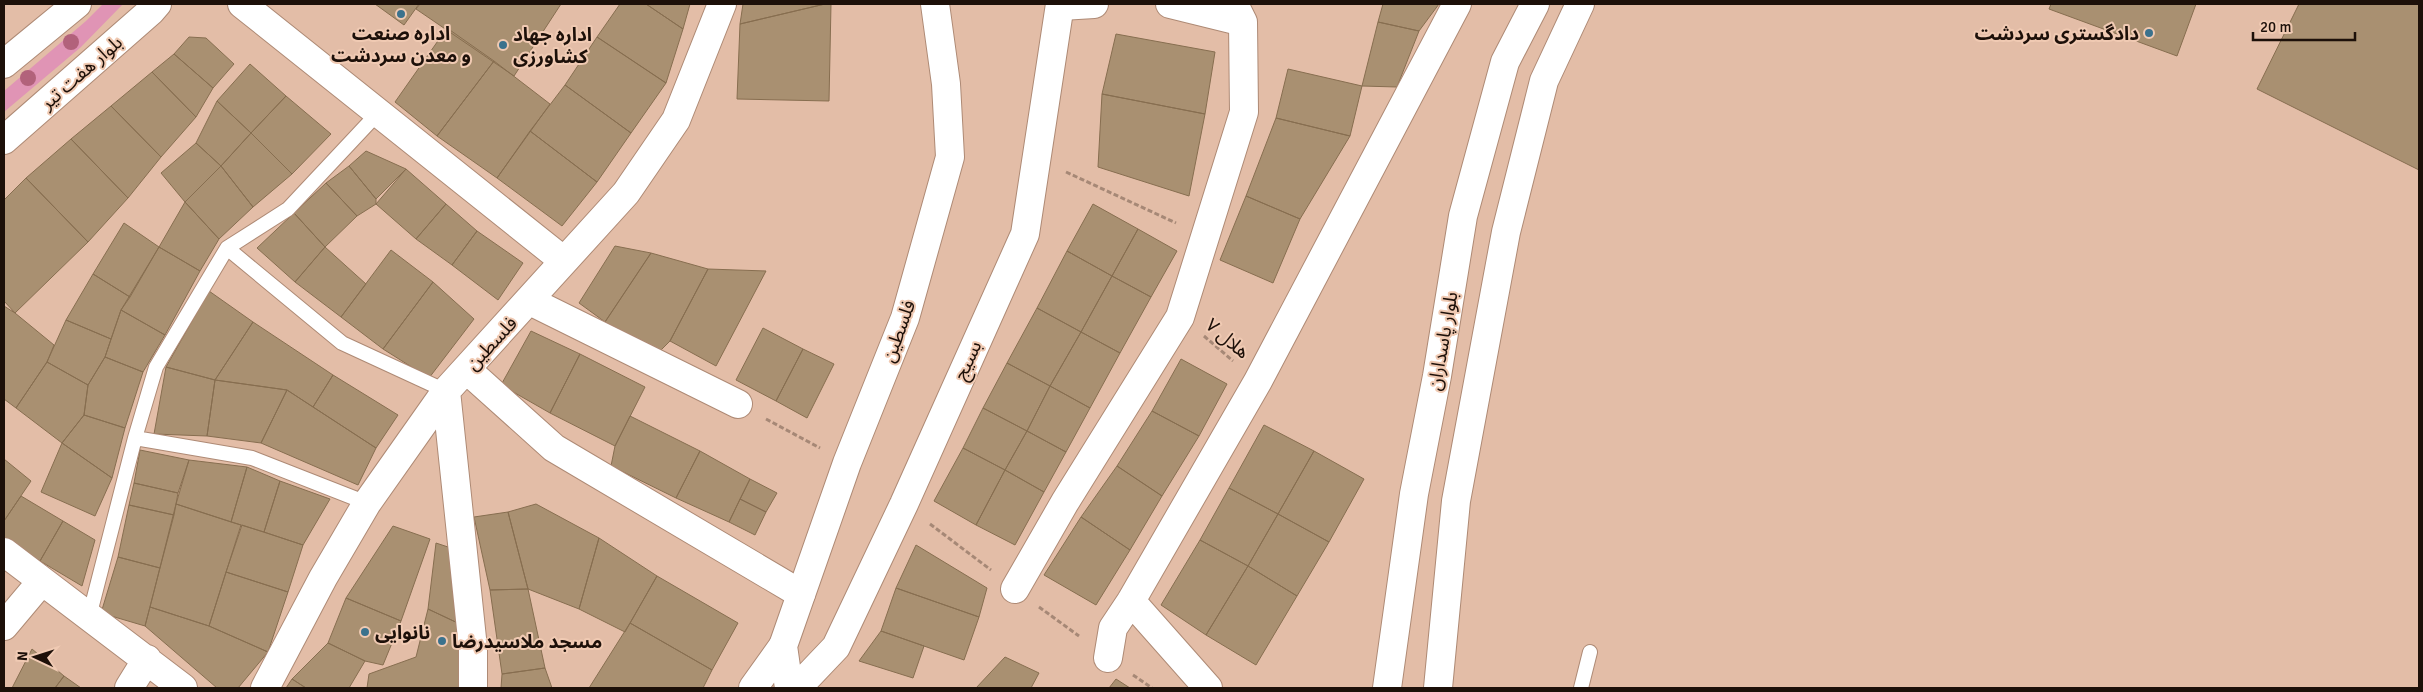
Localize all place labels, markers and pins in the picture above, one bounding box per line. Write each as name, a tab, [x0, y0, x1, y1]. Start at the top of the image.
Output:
marker: اداره صنعت و معدن سردشت	[395, 8, 407, 20]
place label: اداره صنعت و معدن سردشت	[331, 22, 471, 68]
place label: دادگستری سردشت	[1974, 22, 2139, 46]
place label: اداره جهاد کشاورزی	[513, 23, 592, 69]
marker: دادگستری سردشت	[2143, 27, 2155, 39]
marker: اداره جهاد کشاورزی	[497, 39, 509, 51]
place label: نانوایی	[375, 621, 430, 645]
marker: نانوایی	[359, 626, 371, 638]
place label: مسجد ملاسیدرضا	[452, 630, 602, 654]
marker: مسجد ملاسیدرضا	[436, 635, 448, 647]

